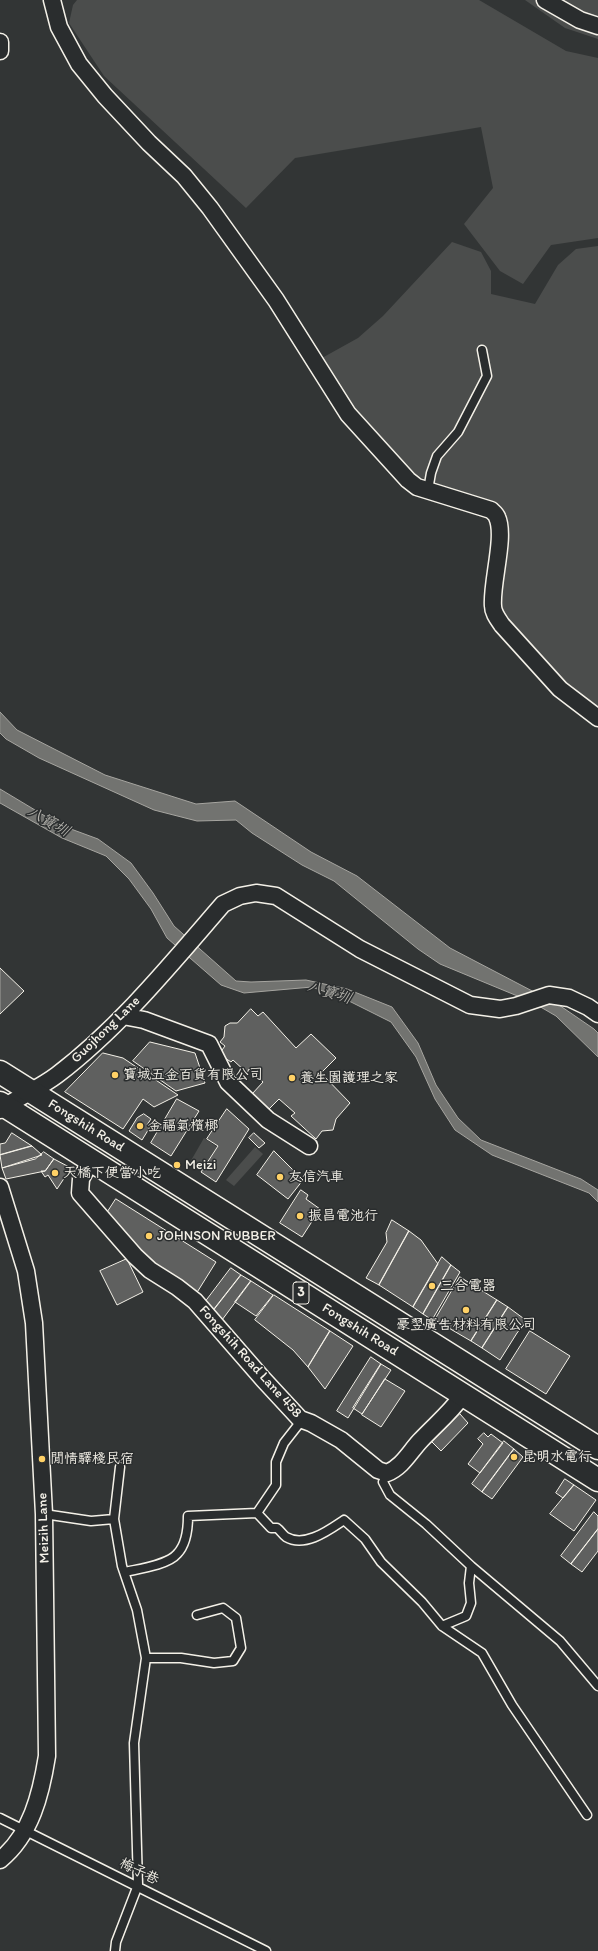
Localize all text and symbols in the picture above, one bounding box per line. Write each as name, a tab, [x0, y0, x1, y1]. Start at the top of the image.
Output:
water label: 八寶圳	[24, 803, 72, 841]
water label: 八寶圳	[305, 978, 353, 1008]
street label: Guojhong Lane	[68, 993, 144, 1067]
place label: 寶城五金百貨有限公司	[123, 1067, 263, 1083]
marker: 寶城五金百貨有限公司	[110, 1070, 120, 1080]
place label: 養生園護理之家	[300, 1070, 398, 1086]
marker: 養生園護理之家	[287, 1073, 297, 1083]
street label: Fongshih Road	[45, 1096, 127, 1156]
place label: 金福氣檳榔	[148, 1118, 218, 1134]
marker: 金福氣檳榔	[135, 1121, 145, 1131]
place label: Meizi	[185, 1157, 216, 1173]
marker: Meizi	[172, 1160, 182, 1170]
place label: 天橋下便當小吃	[63, 1165, 161, 1181]
marker: 天橋下便當小吃	[50, 1168, 60, 1178]
place label: 友信汽車	[288, 1169, 344, 1185]
marker: 友信汽車	[275, 1172, 285, 1182]
place label: 振昌電池行	[308, 1208, 378, 1224]
marker: 振昌電池行	[295, 1211, 305, 1221]
place label: JOHNSON RUBBER	[157, 1228, 276, 1244]
marker: JOHNSON RUBBER	[144, 1231, 154, 1241]
place label: 三合電器	[440, 1278, 496, 1294]
marker: 三合電器	[427, 1281, 437, 1291]
road number: 3	[293, 1282, 309, 1304]
street label: Fongshih Road	[319, 1300, 401, 1360]
street label: Fongshih Road Lane 458	[195, 1302, 305, 1422]
marker: 豪翌廣告材料有限公司	[461, 1305, 471, 1315]
place label: 豪翌廣告材料有限公司	[396, 1317, 536, 1333]
place label: 昆明水電行	[522, 1449, 592, 1465]
place label: 閒情驛棧民宿	[50, 1451, 134, 1467]
marker: 昆明水電行	[509, 1452, 519, 1462]
marker: 閒情驛棧民宿	[37, 1454, 47, 1464]
street label: Meizih Lane	[34, 1492, 54, 1564]
street label: 梅子巷	[116, 1855, 162, 1889]

